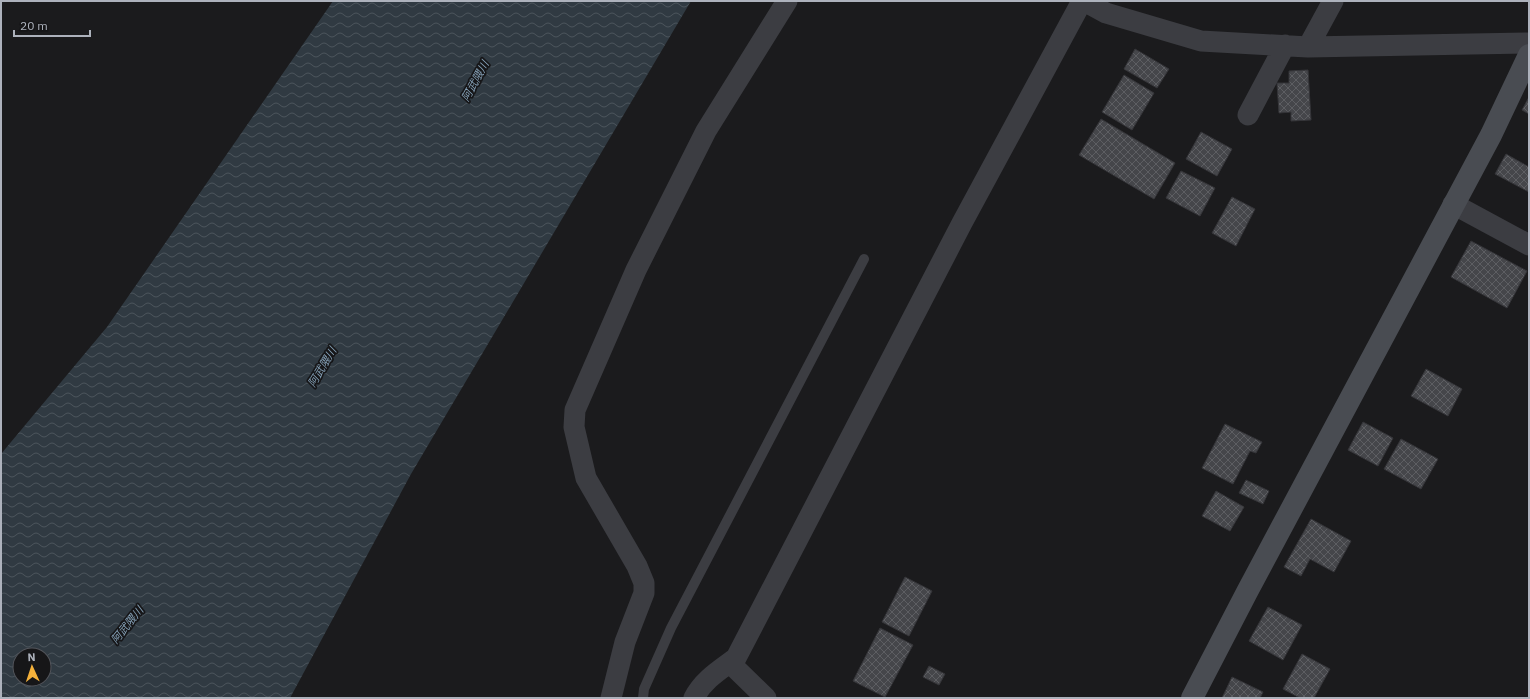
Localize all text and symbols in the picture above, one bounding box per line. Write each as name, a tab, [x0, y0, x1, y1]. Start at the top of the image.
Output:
scale bar	[14, 12, 90, 38]
text: 20 m	[20, 18, 48, 33]
water label: 阿武隈川	[458, 57, 492, 104]
water label: 阿武隈川	[305, 344, 340, 389]
water label: 阿武隈川	[108, 603, 147, 647]
north arrow	[12, 647, 52, 687]
text: N	[27, 650, 36, 664]

